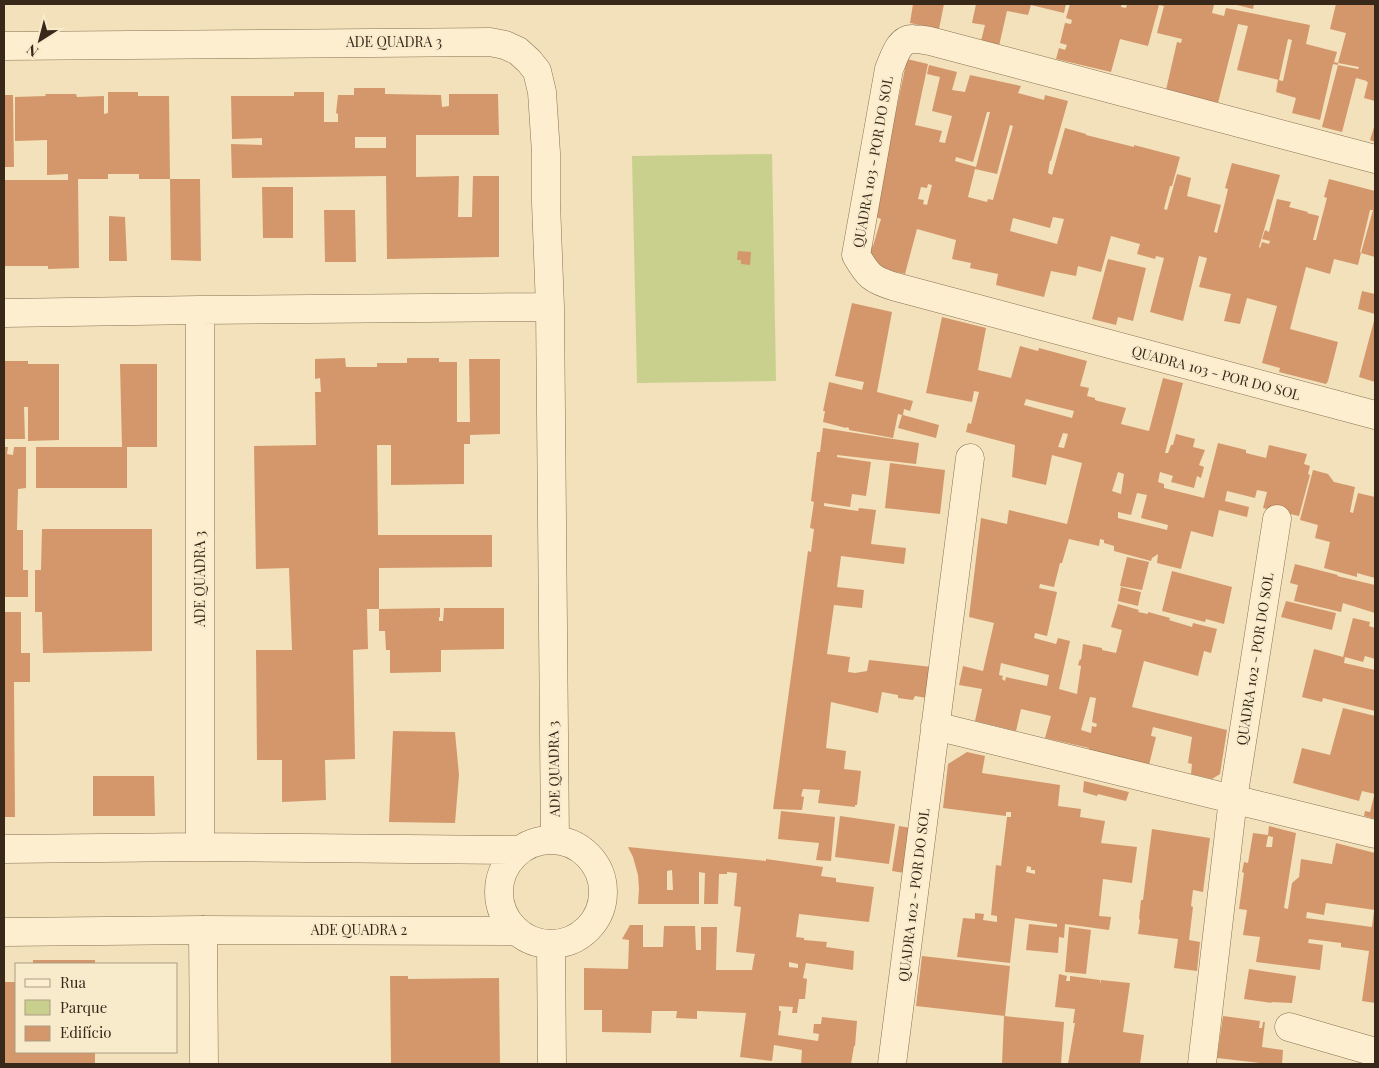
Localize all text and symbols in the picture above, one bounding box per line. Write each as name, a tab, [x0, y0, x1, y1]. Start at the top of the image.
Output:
north arrow	[15, 15, 65, 65]
street label: ADE QUADRA 3	[345, 32, 442, 51]
text: N	[22, 40, 42, 62]
street label: QUADRA 103 - POR DO SOL	[848, 75, 897, 249]
street label: QUADRA 103 - POR DO SOL	[1130, 341, 1303, 404]
street label: ADE QUADRA 3	[190, 531, 209, 628]
street label: QUADRA 102 - POR DO SOL	[1231, 571, 1278, 747]
street label: ADE QUADRA 3	[543, 721, 564, 818]
street label: QUADRA 102 - POR DO SOL	[893, 807, 934, 983]
street label: ADE QUADRA 2	[310, 920, 408, 939]
legend	[15, 963, 178, 1053]
text: Rua	[60, 972, 86, 992]
text: Parque	[60, 997, 107, 1017]
text: Edifício	[60, 1022, 112, 1042]

